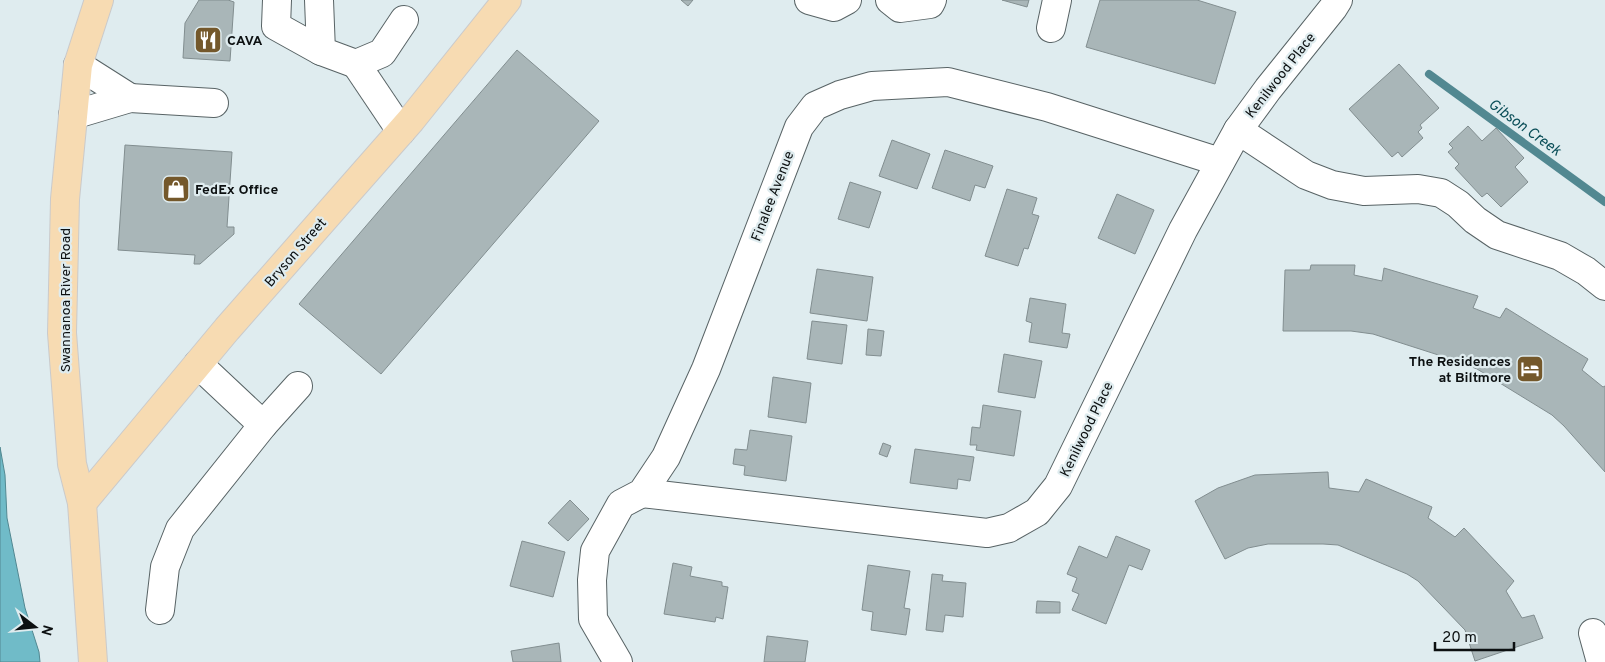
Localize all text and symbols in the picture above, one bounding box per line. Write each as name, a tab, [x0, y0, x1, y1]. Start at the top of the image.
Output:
restaurant icon: CAVA	[193, 25, 223, 55]
street label: Kenilwood Place	[1243, 30, 1320, 122]
place label: CAVA	[227, 33, 263, 50]
water label: Gibson Creek	[1484, 95, 1565, 161]
street label: Finalee Avenue	[748, 149, 798, 244]
shop icon: FedEx Office	[161, 174, 191, 204]
place label: FedEx Office	[195, 182, 278, 199]
street label: Bryson Street	[262, 215, 331, 291]
street label: Swannanoa River Road	[58, 228, 75, 372]
place label: The Residences at Biltmore	[1409, 354, 1511, 387]
hotel icon: The Residences at Biltmore	[1515, 354, 1545, 384]
street label: Kenilwood Place	[1057, 379, 1118, 480]
north arrow	[10, 602, 60, 652]
scale bar	[1435, 620, 1514, 652]
text: N	[36, 623, 56, 637]
text: 20 m	[1442, 629, 1477, 648]

